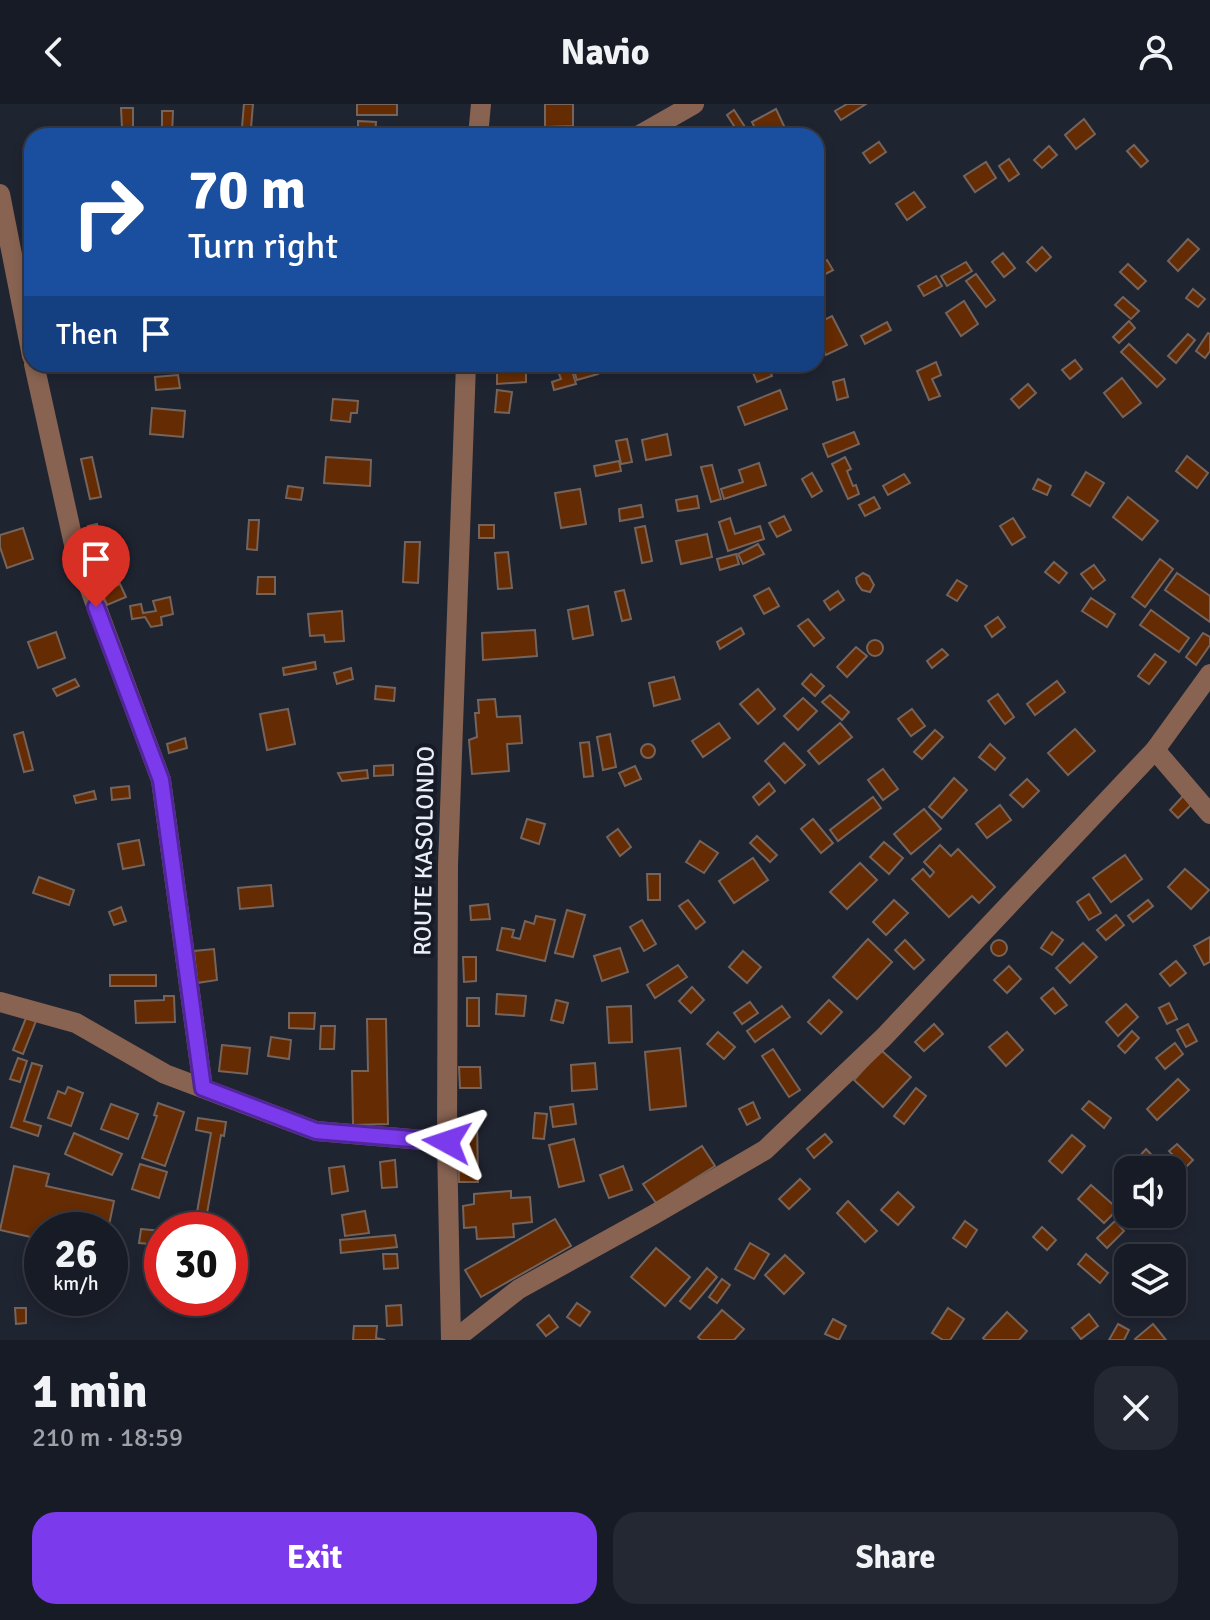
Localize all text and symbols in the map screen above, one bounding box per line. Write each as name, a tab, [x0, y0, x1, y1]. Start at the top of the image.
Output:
icon: back	[32, 30, 76, 74]
text: Navio	[561, 30, 649, 75]
icon: person	[1134, 30, 1178, 74]
text: 70 m	[188, 155, 306, 224]
icon: right	[56, 160, 160, 264]
text: Turn right	[188, 224, 338, 269]
icon: arrive	[134, 312, 178, 356]
text: Then	[56, 316, 118, 353]
pin	[62, 525, 130, 607]
icon: arrive	[74, 537, 118, 581]
street label: ROUTE KASOLONDO	[407, 746, 441, 956]
position arrow	[405, 1100, 489, 1184]
map controls	[1114, 1156, 1186, 1316]
button: sound	[1114, 1156, 1186, 1228]
speed limit sign: 30	[144, 1212, 248, 1316]
text: 26	[54, 1229, 98, 1279]
button: layers	[1114, 1244, 1186, 1316]
text: km/h	[53, 1271, 99, 1296]
text: 1 min	[32, 1362, 148, 1421]
button: close	[1094, 1366, 1178, 1450]
text: 210 m · 18:59	[32, 1422, 183, 1454]
button: Exit	[32, 1512, 597, 1604]
button: Share	[613, 1512, 1178, 1604]

